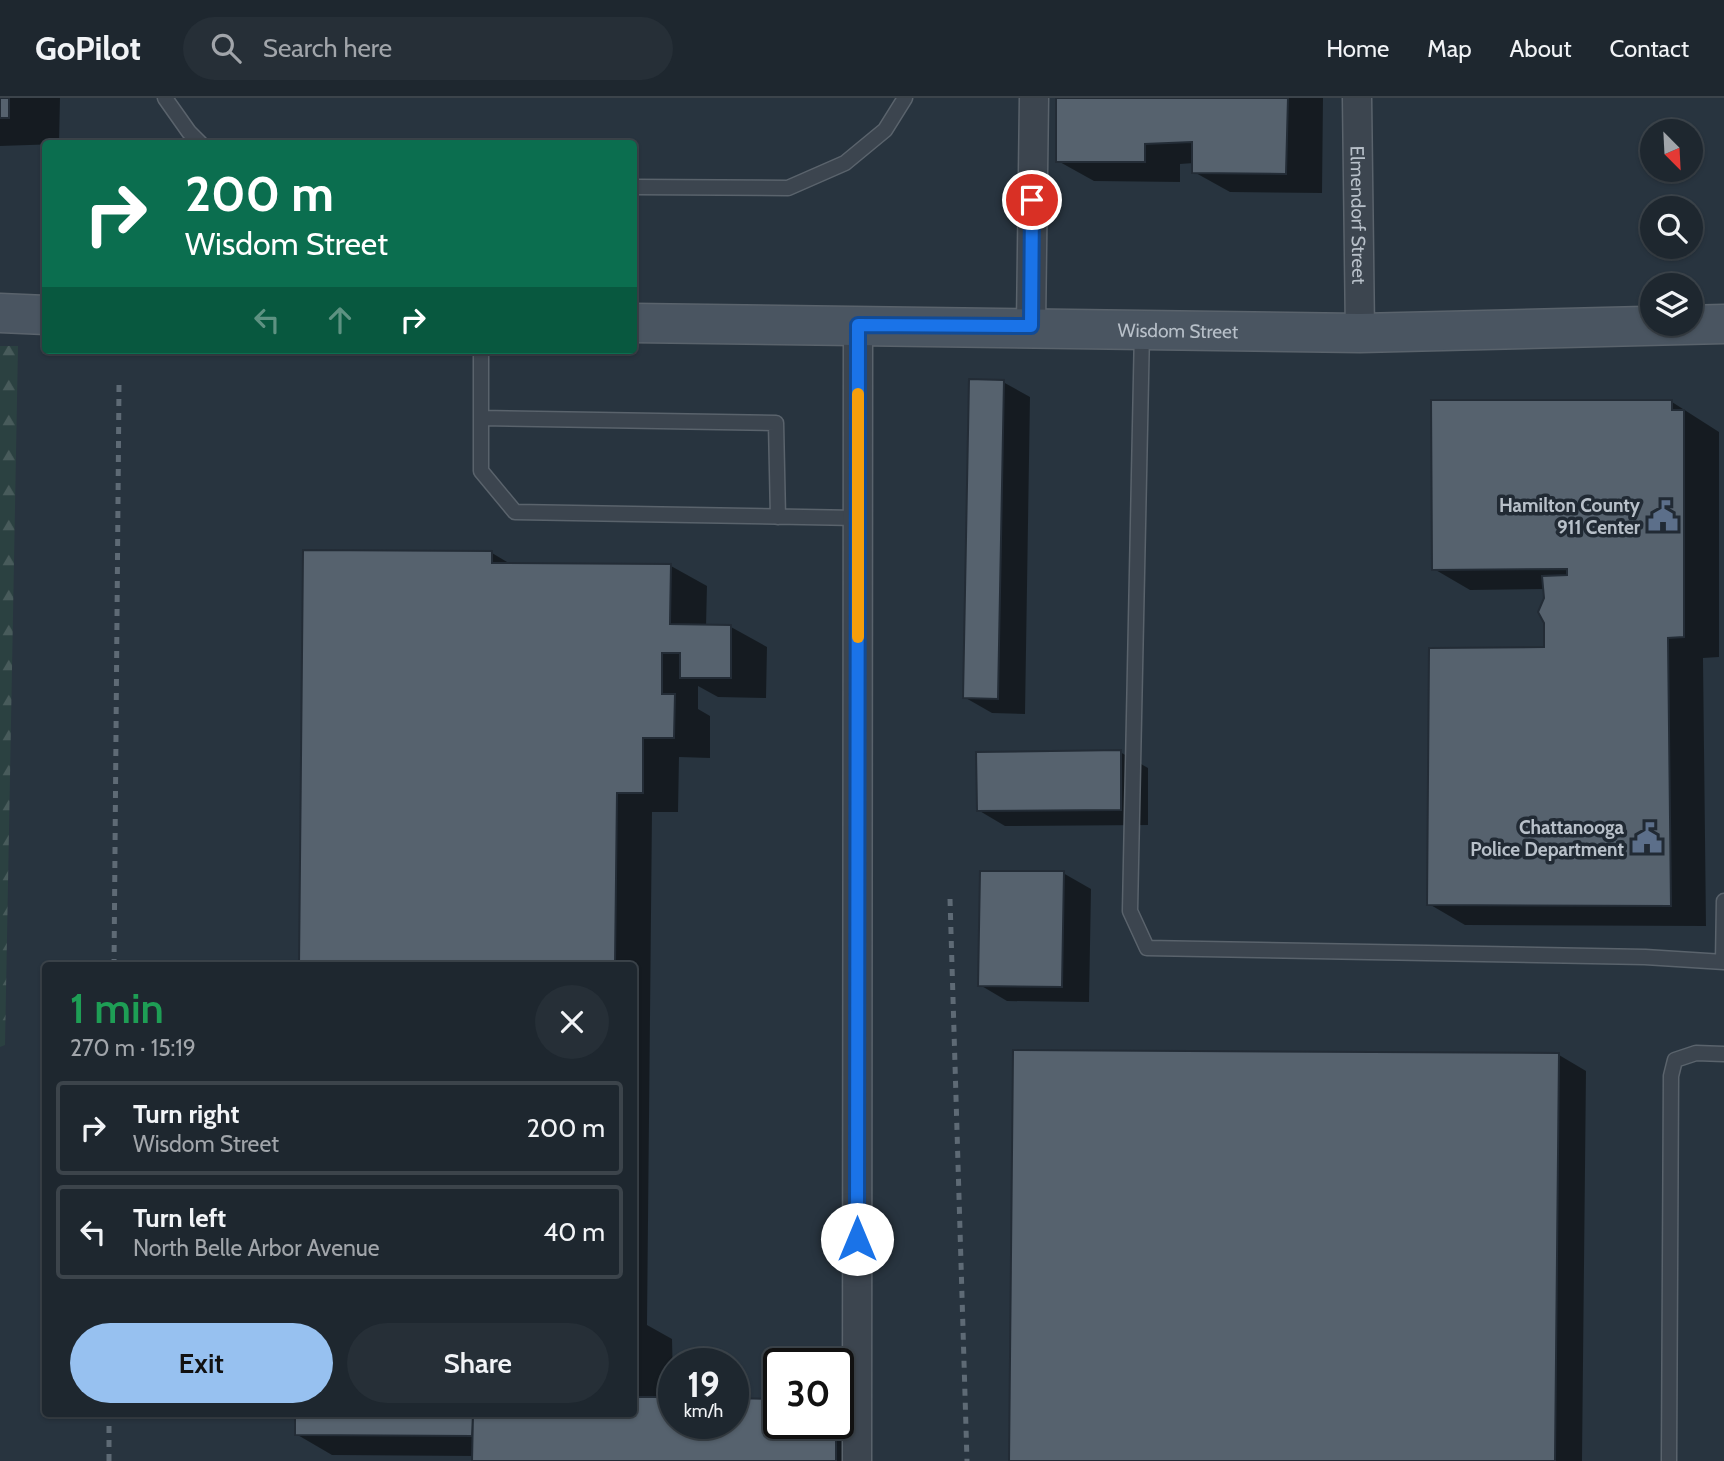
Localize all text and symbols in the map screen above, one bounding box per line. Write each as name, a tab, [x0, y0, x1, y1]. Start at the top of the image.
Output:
search box	[183, 17, 673, 80]
text: GoPilot	[35, 28, 141, 68]
icon: search	[207, 29, 245, 67]
text: Search here	[263, 32, 392, 64]
text: Home	[1326, 34, 1389, 63]
text: Map	[1427, 34, 1472, 63]
text: About	[1510, 34, 1572, 63]
text: Contact	[1610, 34, 1689, 63]
north arrow	[1640, 119, 1703, 182]
map controls	[1640, 119, 1703, 336]
street label: Elmendorf Street	[1346, 146, 1370, 285]
text: 200 m	[185, 164, 334, 223]
icon: right	[70, 168, 161, 259]
pin	[1002, 170, 1062, 230]
icon: arrive	[1013, 181, 1051, 219]
button: search	[1640, 196, 1703, 259]
text: Wisdom Street	[185, 224, 388, 263]
button: layers	[1640, 273, 1703, 336]
icon: left	[248, 301, 286, 339]
icon: ahead	[321, 301, 359, 339]
icon: right	[394, 301, 432, 339]
street label: Wisdom Street	[1117, 319, 1239, 343]
place label: Hamilton County 911 Center	[1499, 494, 1641, 539]
public building icon: Hamilton County 911 Center	[1646, 499, 1680, 533]
place label: Chattanooga Police Department	[1470, 816, 1625, 861]
public building icon: Chattanooga Police Department	[1630, 821, 1664, 855]
text: 1 min	[70, 982, 164, 1034]
button: close	[535, 985, 609, 1059]
text: 270 m · 15:19	[70, 1034, 196, 1062]
text: Turn right	[133, 1098, 239, 1130]
icon: right	[74, 1109, 112, 1147]
text: 200 m	[526, 1112, 605, 1144]
text: Wisdom Street	[133, 1130, 279, 1158]
text: Turn left	[133, 1202, 226, 1234]
position arrow	[820, 1202, 894, 1276]
icon: left	[74, 1213, 112, 1251]
text: 40 m	[543, 1216, 605, 1248]
text: North Belle Arbor Avenue	[133, 1234, 380, 1262]
button: Exit	[70, 1323, 333, 1403]
button: Share	[347, 1323, 609, 1403]
speed limit sign: 30	[763, 1348, 854, 1439]
text: 19	[687, 1363, 720, 1406]
text: km/h	[684, 1400, 723, 1422]

